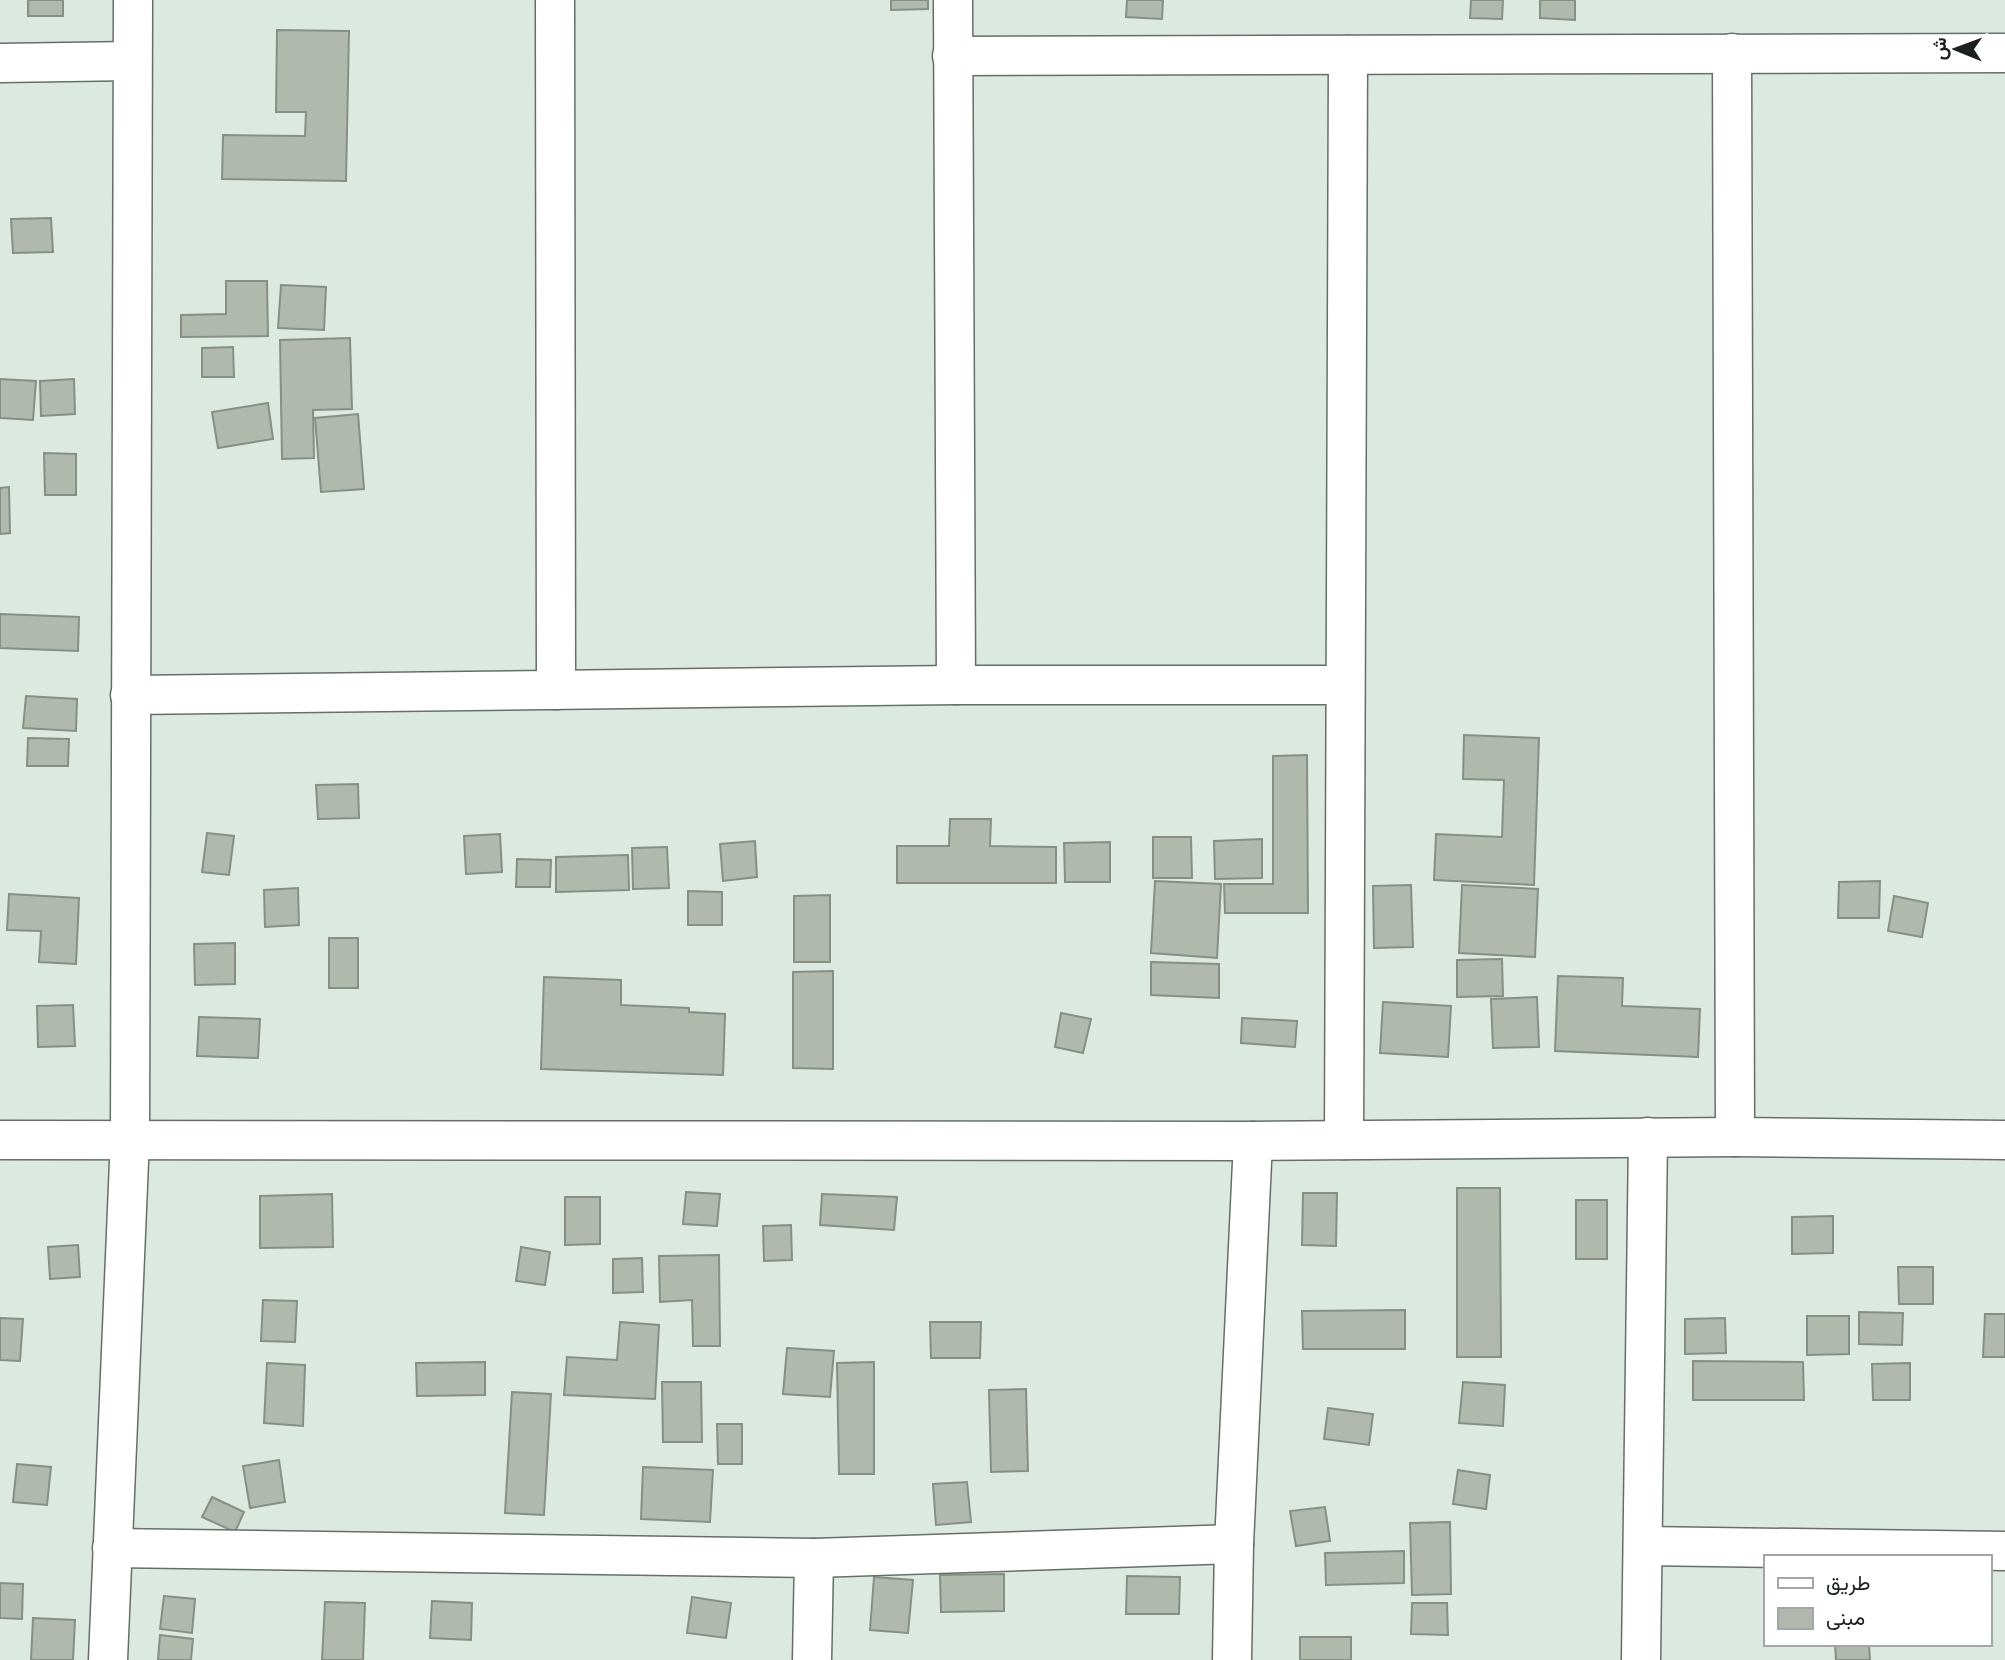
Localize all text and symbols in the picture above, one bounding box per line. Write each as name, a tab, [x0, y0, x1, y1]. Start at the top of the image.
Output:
north arrow	[1921, 14, 1991, 84]
text: ش	[1927, 37, 1951, 60]
legend	[1764, 1555, 1991, 1646]
text: طريق	[1826, 1569, 1871, 1596]
text: مبنى	[1826, 1604, 1865, 1630]

